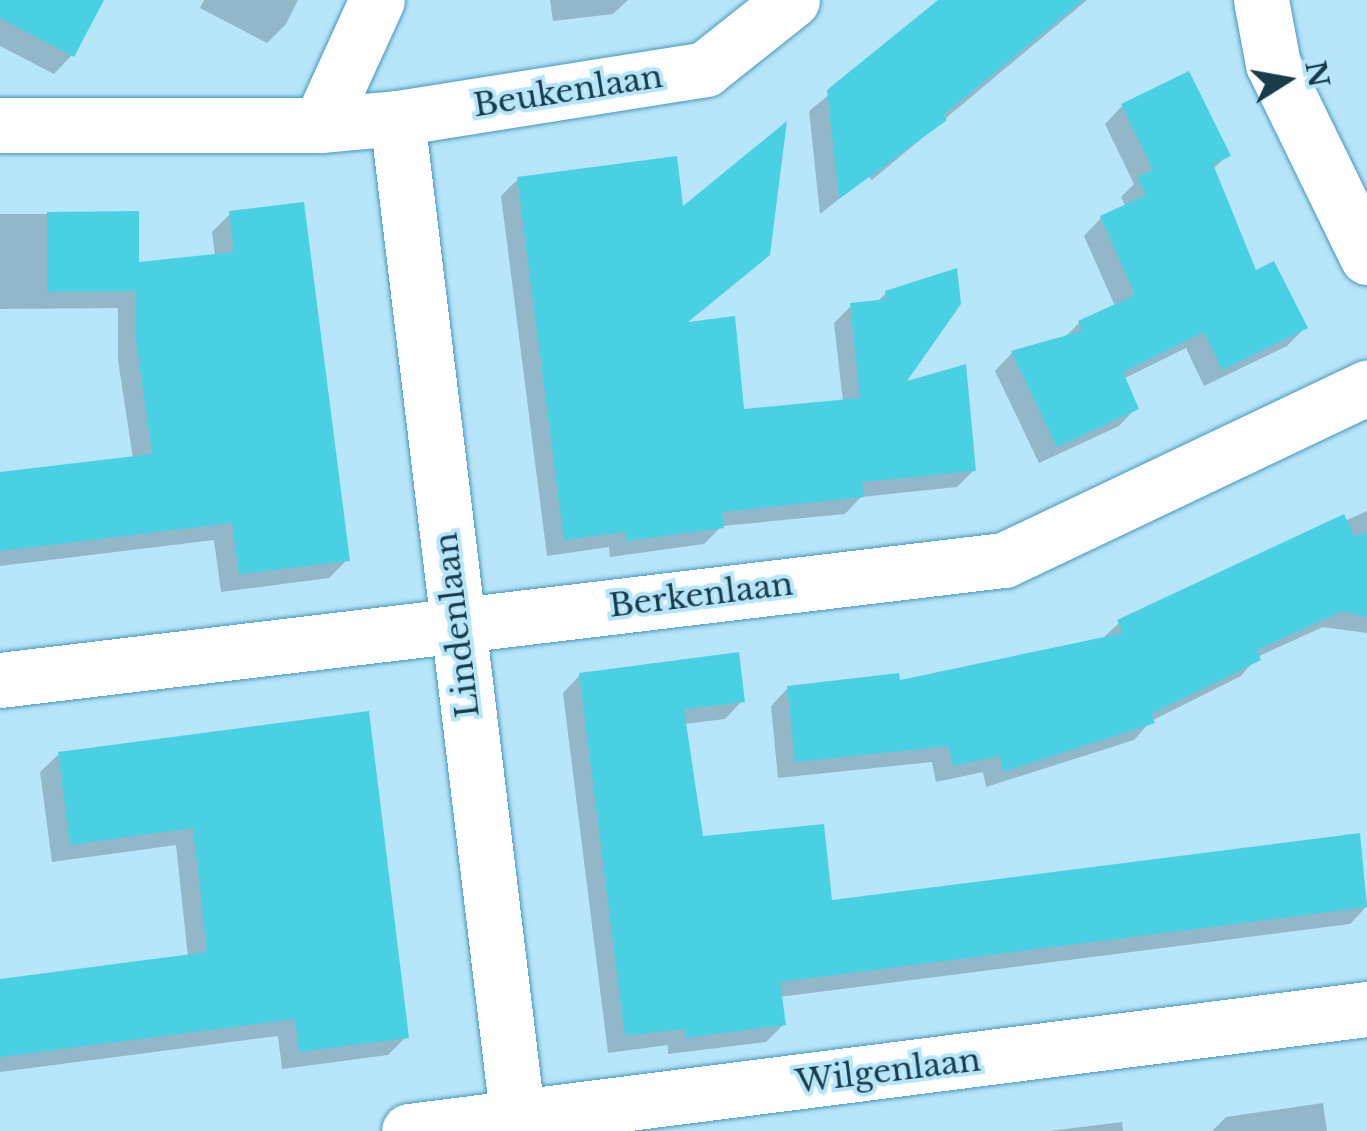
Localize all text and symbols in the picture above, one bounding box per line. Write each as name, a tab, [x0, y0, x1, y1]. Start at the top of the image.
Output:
north arrow	[1237, 30, 1337, 130]
street label: Beukenlaan	[471, 57, 665, 125]
text: N	[1297, 58, 1337, 90]
street label: Lindenlaan	[427, 530, 487, 720]
street label: Berkenlaan	[607, 565, 795, 625]
street label: Wilgenlaan	[793, 1041, 983, 1101]

